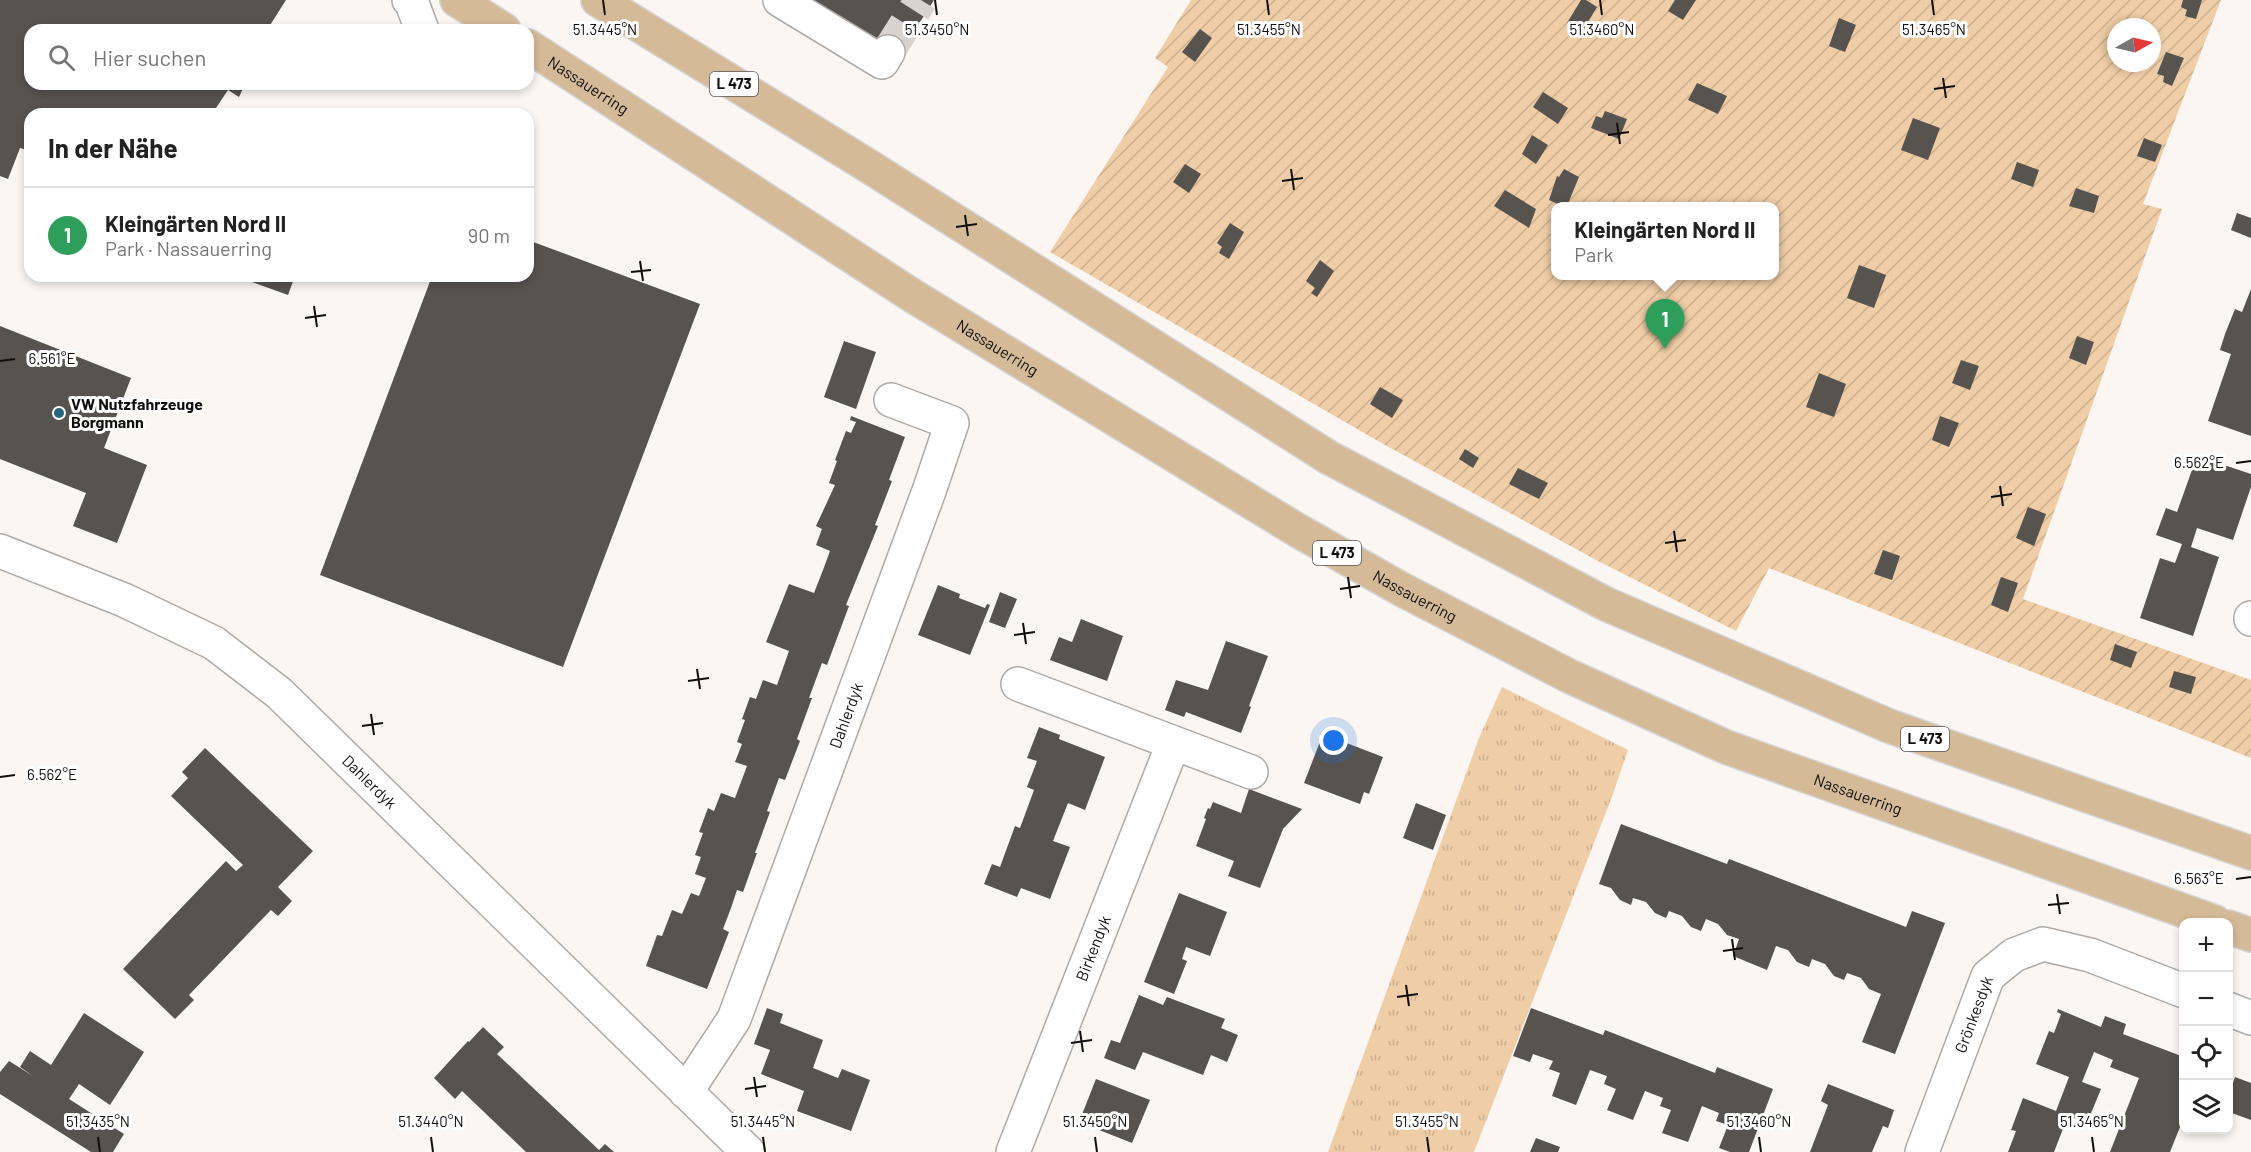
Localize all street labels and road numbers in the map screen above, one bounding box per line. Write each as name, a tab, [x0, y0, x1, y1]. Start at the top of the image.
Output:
street label: Nassauerring	[545, 52, 633, 118]
road number: L 473	[710, 72, 758, 96]
street label: Nassauerring	[953, 315, 1042, 379]
road number: L 473	[1313, 541, 1361, 565]
street label: Nassauerring	[1370, 565, 1461, 625]
street label: Dahlerdyk	[825, 680, 866, 751]
road number: L 473	[1901, 727, 1949, 751]
street label: Dahlerdyk	[339, 751, 401, 812]
street label: Nassauerring	[1811, 769, 1905, 818]
street label: Birkendyk	[1071, 912, 1114, 983]
street label: Grönkesdyk	[1950, 973, 1996, 1055]

